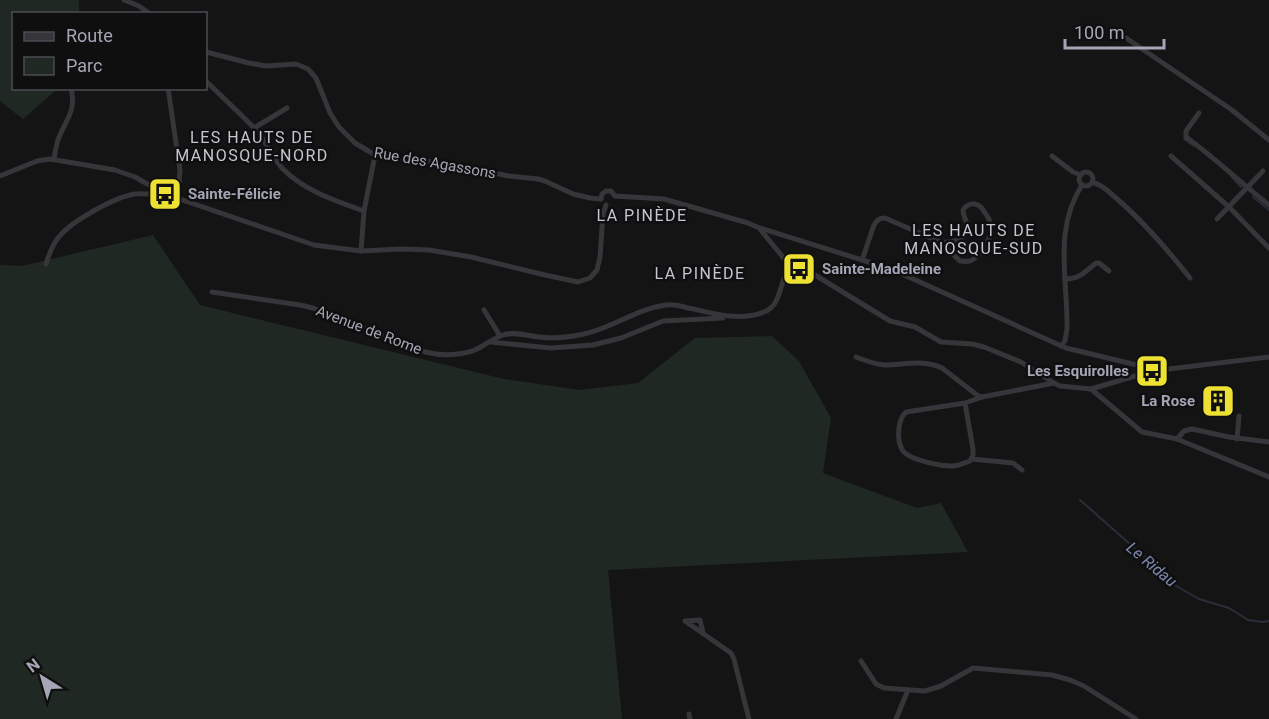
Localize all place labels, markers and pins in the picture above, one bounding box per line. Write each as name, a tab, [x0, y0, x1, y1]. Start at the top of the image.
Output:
bus stop icon: Sainte-Félicie	[147, 176, 183, 212]
place label: Sainte-Félicie	[188, 185, 281, 203]
bus stop icon: Sainte-Madeleine	[781, 251, 817, 287]
place label: Sainte-Madeleine	[822, 260, 941, 278]
bus stop icon: Les Esquirolles	[1134, 353, 1170, 389]
place label: Les Esquirolles	[1027, 362, 1129, 380]
building icon: La Rose	[1200, 383, 1236, 419]
place label: La Rose	[1141, 392, 1195, 410]

